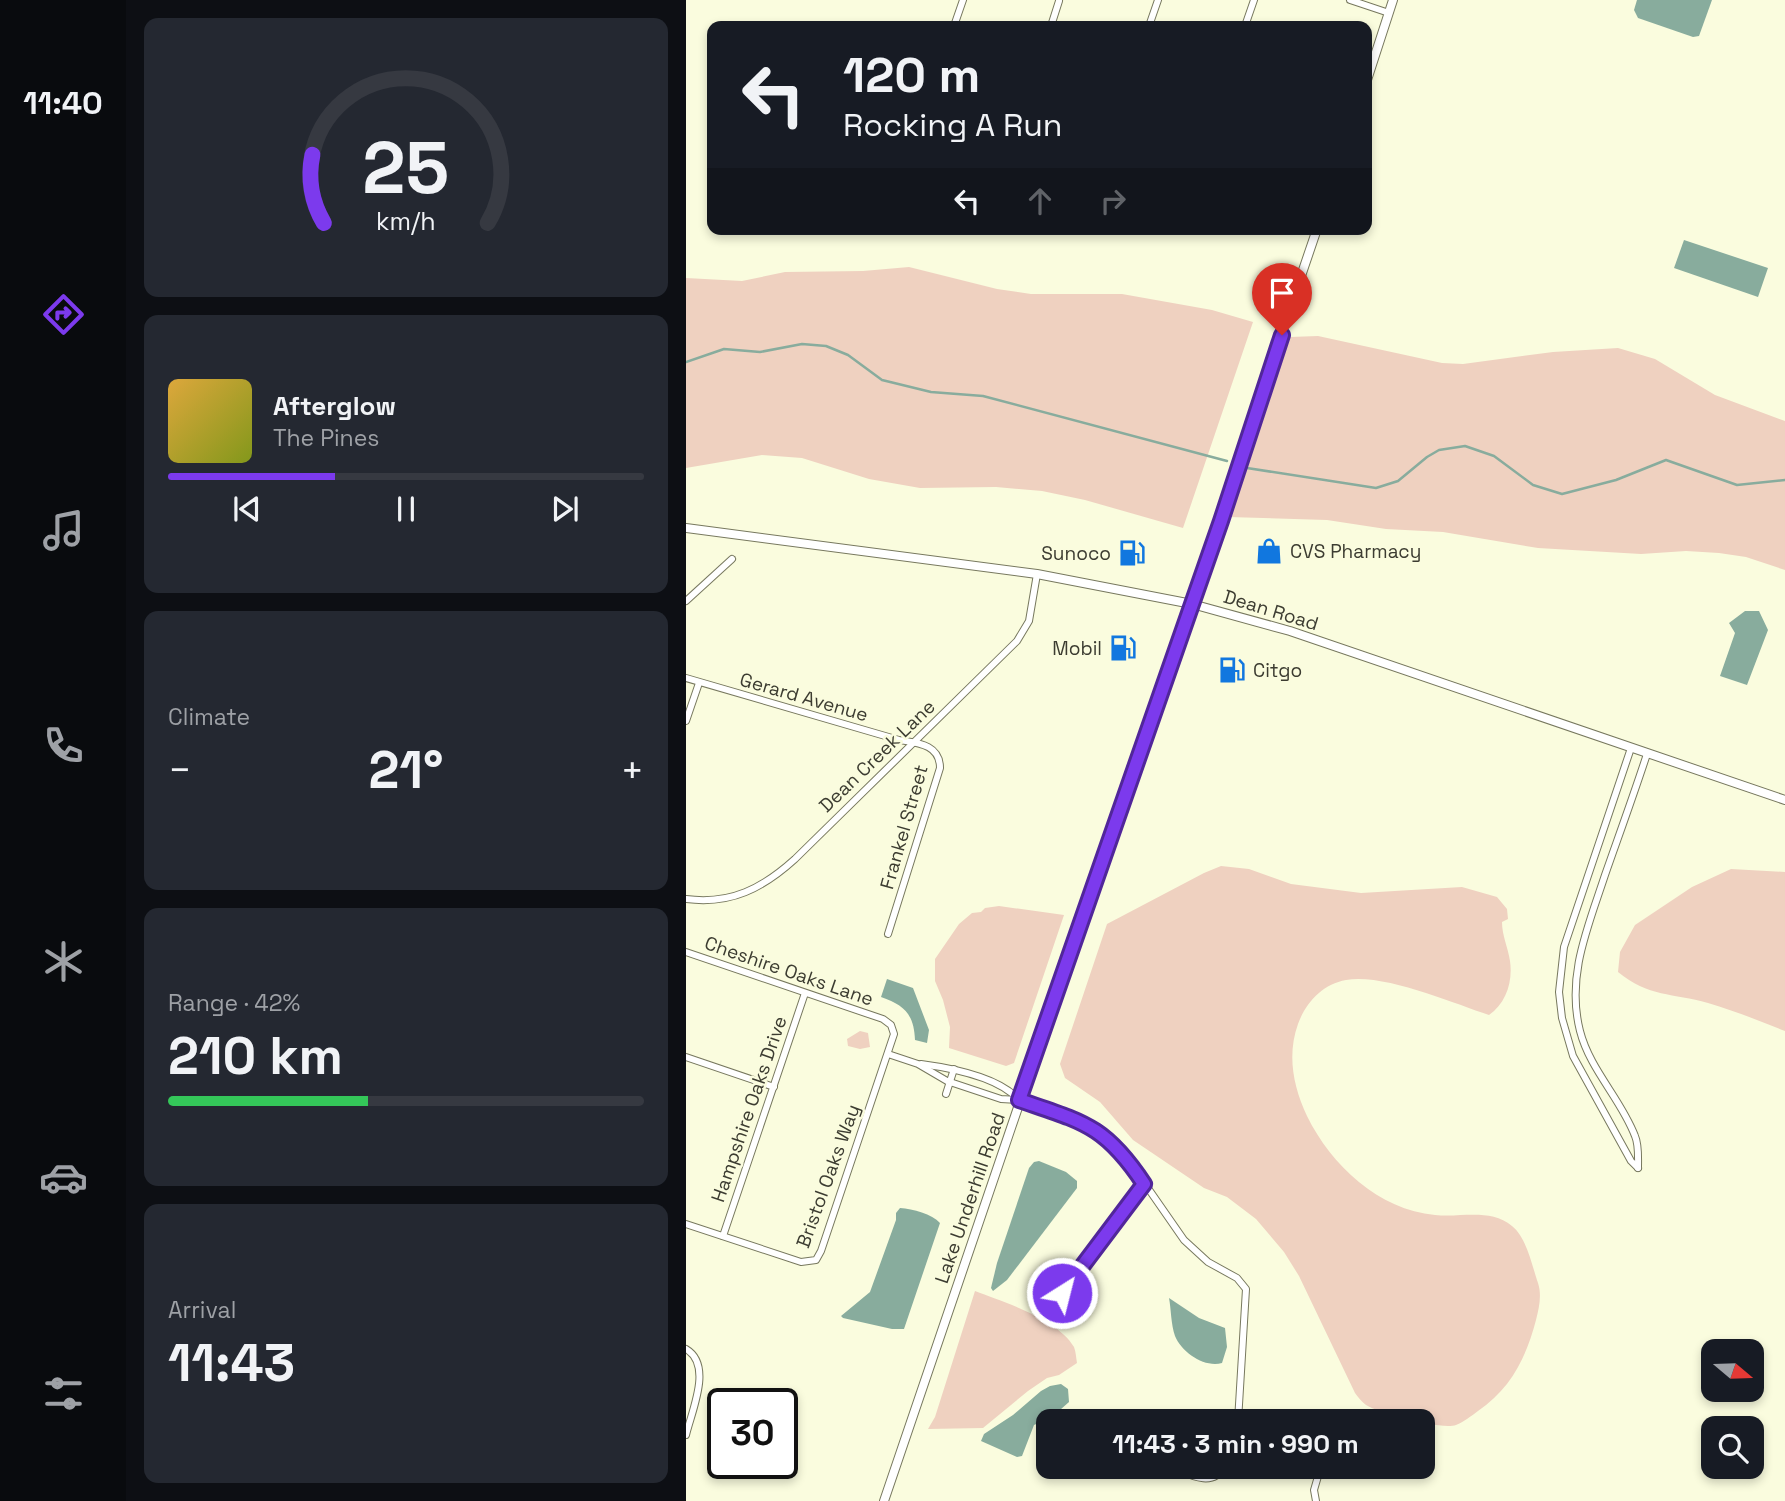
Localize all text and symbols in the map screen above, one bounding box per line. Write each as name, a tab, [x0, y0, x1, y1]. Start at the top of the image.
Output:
text: 120 m	[843, 44, 980, 106]
icon: left	[728, 49, 819, 140]
text: 11:40	[23, 83, 103, 123]
text: Rocking A Run	[843, 105, 1062, 145]
text: 25	[363, 122, 449, 215]
icon: left	[948, 182, 986, 220]
icon: ahead	[1021, 182, 1059, 220]
icon: right	[1094, 182, 1132, 220]
text: km/h	[376, 205, 436, 237]
pin	[1252, 263, 1312, 335]
icon: arrive	[1263, 274, 1301, 312]
icon: directions	[39, 290, 88, 339]
text: Afterglow	[273, 389, 396, 423]
text: The Pines	[273, 423, 379, 453]
icon: previous	[228, 490, 266, 528]
icon: pause	[387, 490, 425, 528]
icon: next	[546, 490, 584, 528]
icon: music	[39, 506, 88, 555]
shop icon: CVS Pharmacy	[1254, 536, 1284, 566]
fuel station icon: Sunoco	[1117, 538, 1147, 568]
place label: CVS Pharmacy	[1290, 539, 1421, 564]
place label: Sunoco	[1041, 541, 1111, 566]
street label: Dean Road	[1221, 584, 1321, 636]
fuel station icon: Mobil	[1108, 633, 1138, 663]
place label: Mobil	[1052, 636, 1102, 661]
fuel station icon: Citgo	[1217, 655, 1247, 685]
place label: Citgo	[1253, 658, 1302, 683]
street label: Gerard Avenue	[737, 667, 871, 727]
street label: Dean Creek Lane	[814, 694, 940, 818]
text: Climate	[168, 702, 250, 732]
icon: phone	[39, 721, 88, 770]
text: 21°	[369, 737, 443, 803]
text: −	[168, 746, 192, 794]
text: +	[620, 746, 644, 794]
street label: Frankel Street	[874, 762, 934, 892]
street label: Cheshire Oaks Lane	[701, 930, 877, 1012]
icon: climate	[39, 937, 88, 986]
text: Range · 42%	[168, 988, 300, 1018]
street label: Hampshire Oaks Drive	[705, 1013, 793, 1205]
text: 210 km	[168, 1023, 343, 1089]
street label: Bristol Oaks Way	[790, 1101, 866, 1251]
street label: Lake Underhill Road	[929, 1109, 1011, 1287]
icon: car	[39, 1153, 88, 1202]
position arrow	[1025, 1256, 1099, 1330]
text: Arrival	[168, 1295, 236, 1325]
text: 11:43	[168, 1330, 295, 1396]
north arrow	[1701, 1339, 1764, 1402]
map controls	[1701, 1339, 1764, 1479]
icon: filters	[39, 1369, 88, 1418]
speed limit sign: 30	[707, 1388, 798, 1479]
button: search	[1701, 1416, 1764, 1479]
text: 11:43 · 3 min · 990 m	[1112, 1427, 1359, 1461]

